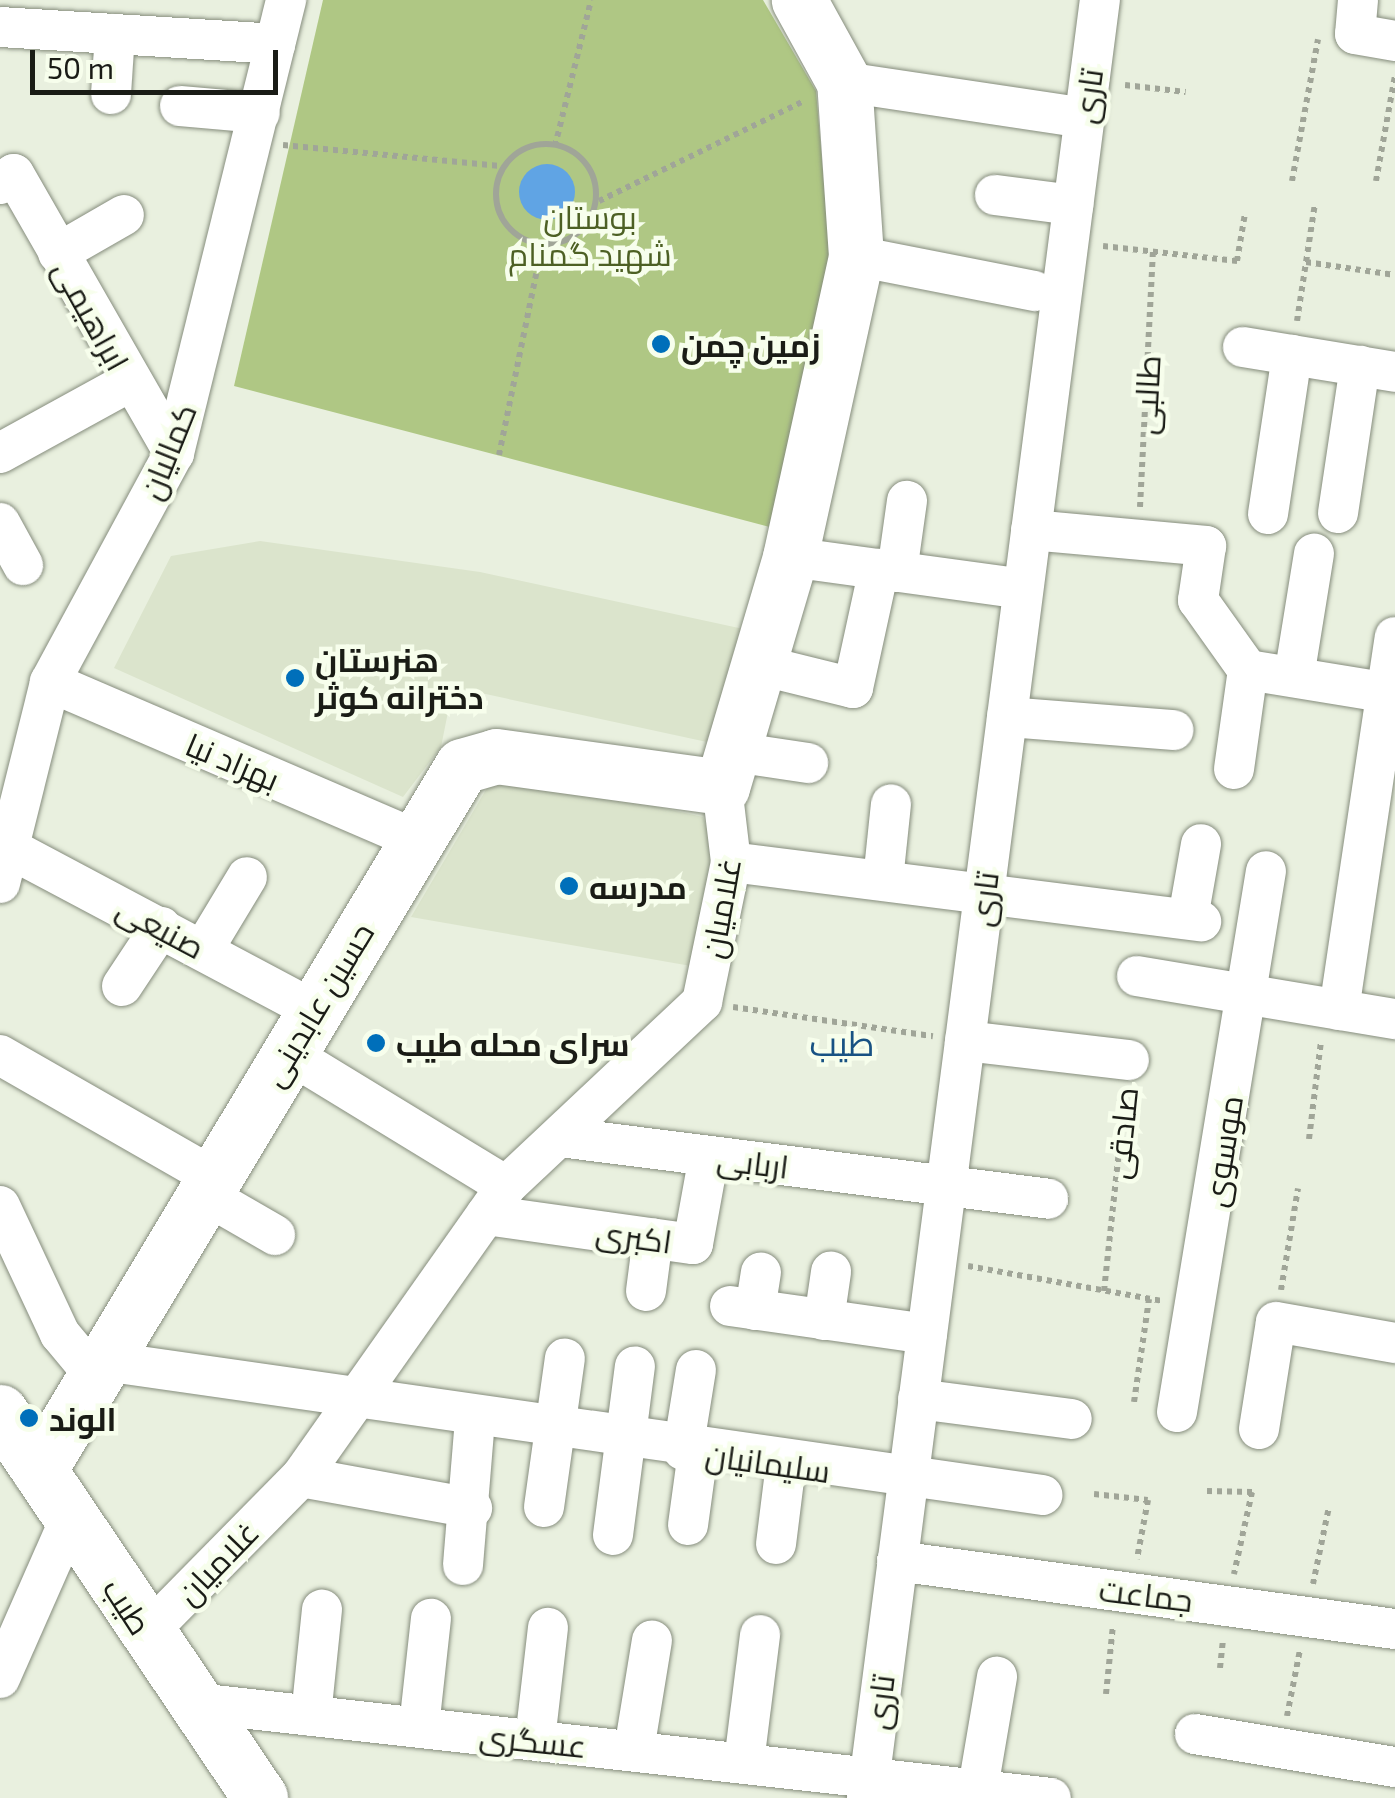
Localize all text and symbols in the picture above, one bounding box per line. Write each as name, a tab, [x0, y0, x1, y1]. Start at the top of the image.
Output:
scale bar	[35, 30, 282, 92]
text: 50 m	[47, 49, 114, 85]
street label: تاری	[1064, 66, 1110, 126]
park label: بوستان شهید گمنام	[508, 198, 672, 273]
street label: ابراهیمی	[46, 253, 138, 377]
place label: زمین چمن	[681, 325, 821, 363]
marker: زمین چمن	[650, 333, 672, 355]
street label: طالبی	[1125, 354, 1167, 436]
street label: کمالیان	[130, 397, 204, 505]
place label: هنرستان دخترانه کوثر	[315, 641, 484, 716]
marker: هنرستان دخترانه کوثر	[284, 667, 306, 689]
street label: بهزاد نیا	[180, 724, 286, 798]
street label: غلامیان	[692, 855, 748, 961]
place label: مدرسه	[589, 867, 687, 905]
street label: تاری	[961, 869, 1005, 929]
marker: مدرسه	[558, 875, 580, 897]
street label: صنیعی	[111, 888, 211, 966]
street label: حسین عابدینی	[253, 915, 381, 1093]
district label: طیب	[810, 1021, 874, 1063]
place label: سرای محله طیب	[396, 1024, 630, 1062]
marker: سرای محله طیب	[365, 1032, 387, 1054]
street label: صادقی	[1097, 1085, 1145, 1181]
street label: موسوی	[1194, 1092, 1250, 1210]
street label: اربابی	[715, 1139, 791, 1185]
street label: اکبری	[594, 1212, 674, 1260]
place label: الوند	[49, 1399, 117, 1437]
marker: الوند	[18, 1407, 40, 1429]
street label: سلیمانیان	[703, 1434, 833, 1490]
street label: غلامیان	[168, 1512, 266, 1612]
street label: جماعت	[1097, 1569, 1195, 1619]
street label: طیب	[96, 1571, 160, 1641]
street label: تاری	[857, 1672, 901, 1732]
street label: عسگری	[478, 1715, 588, 1765]

